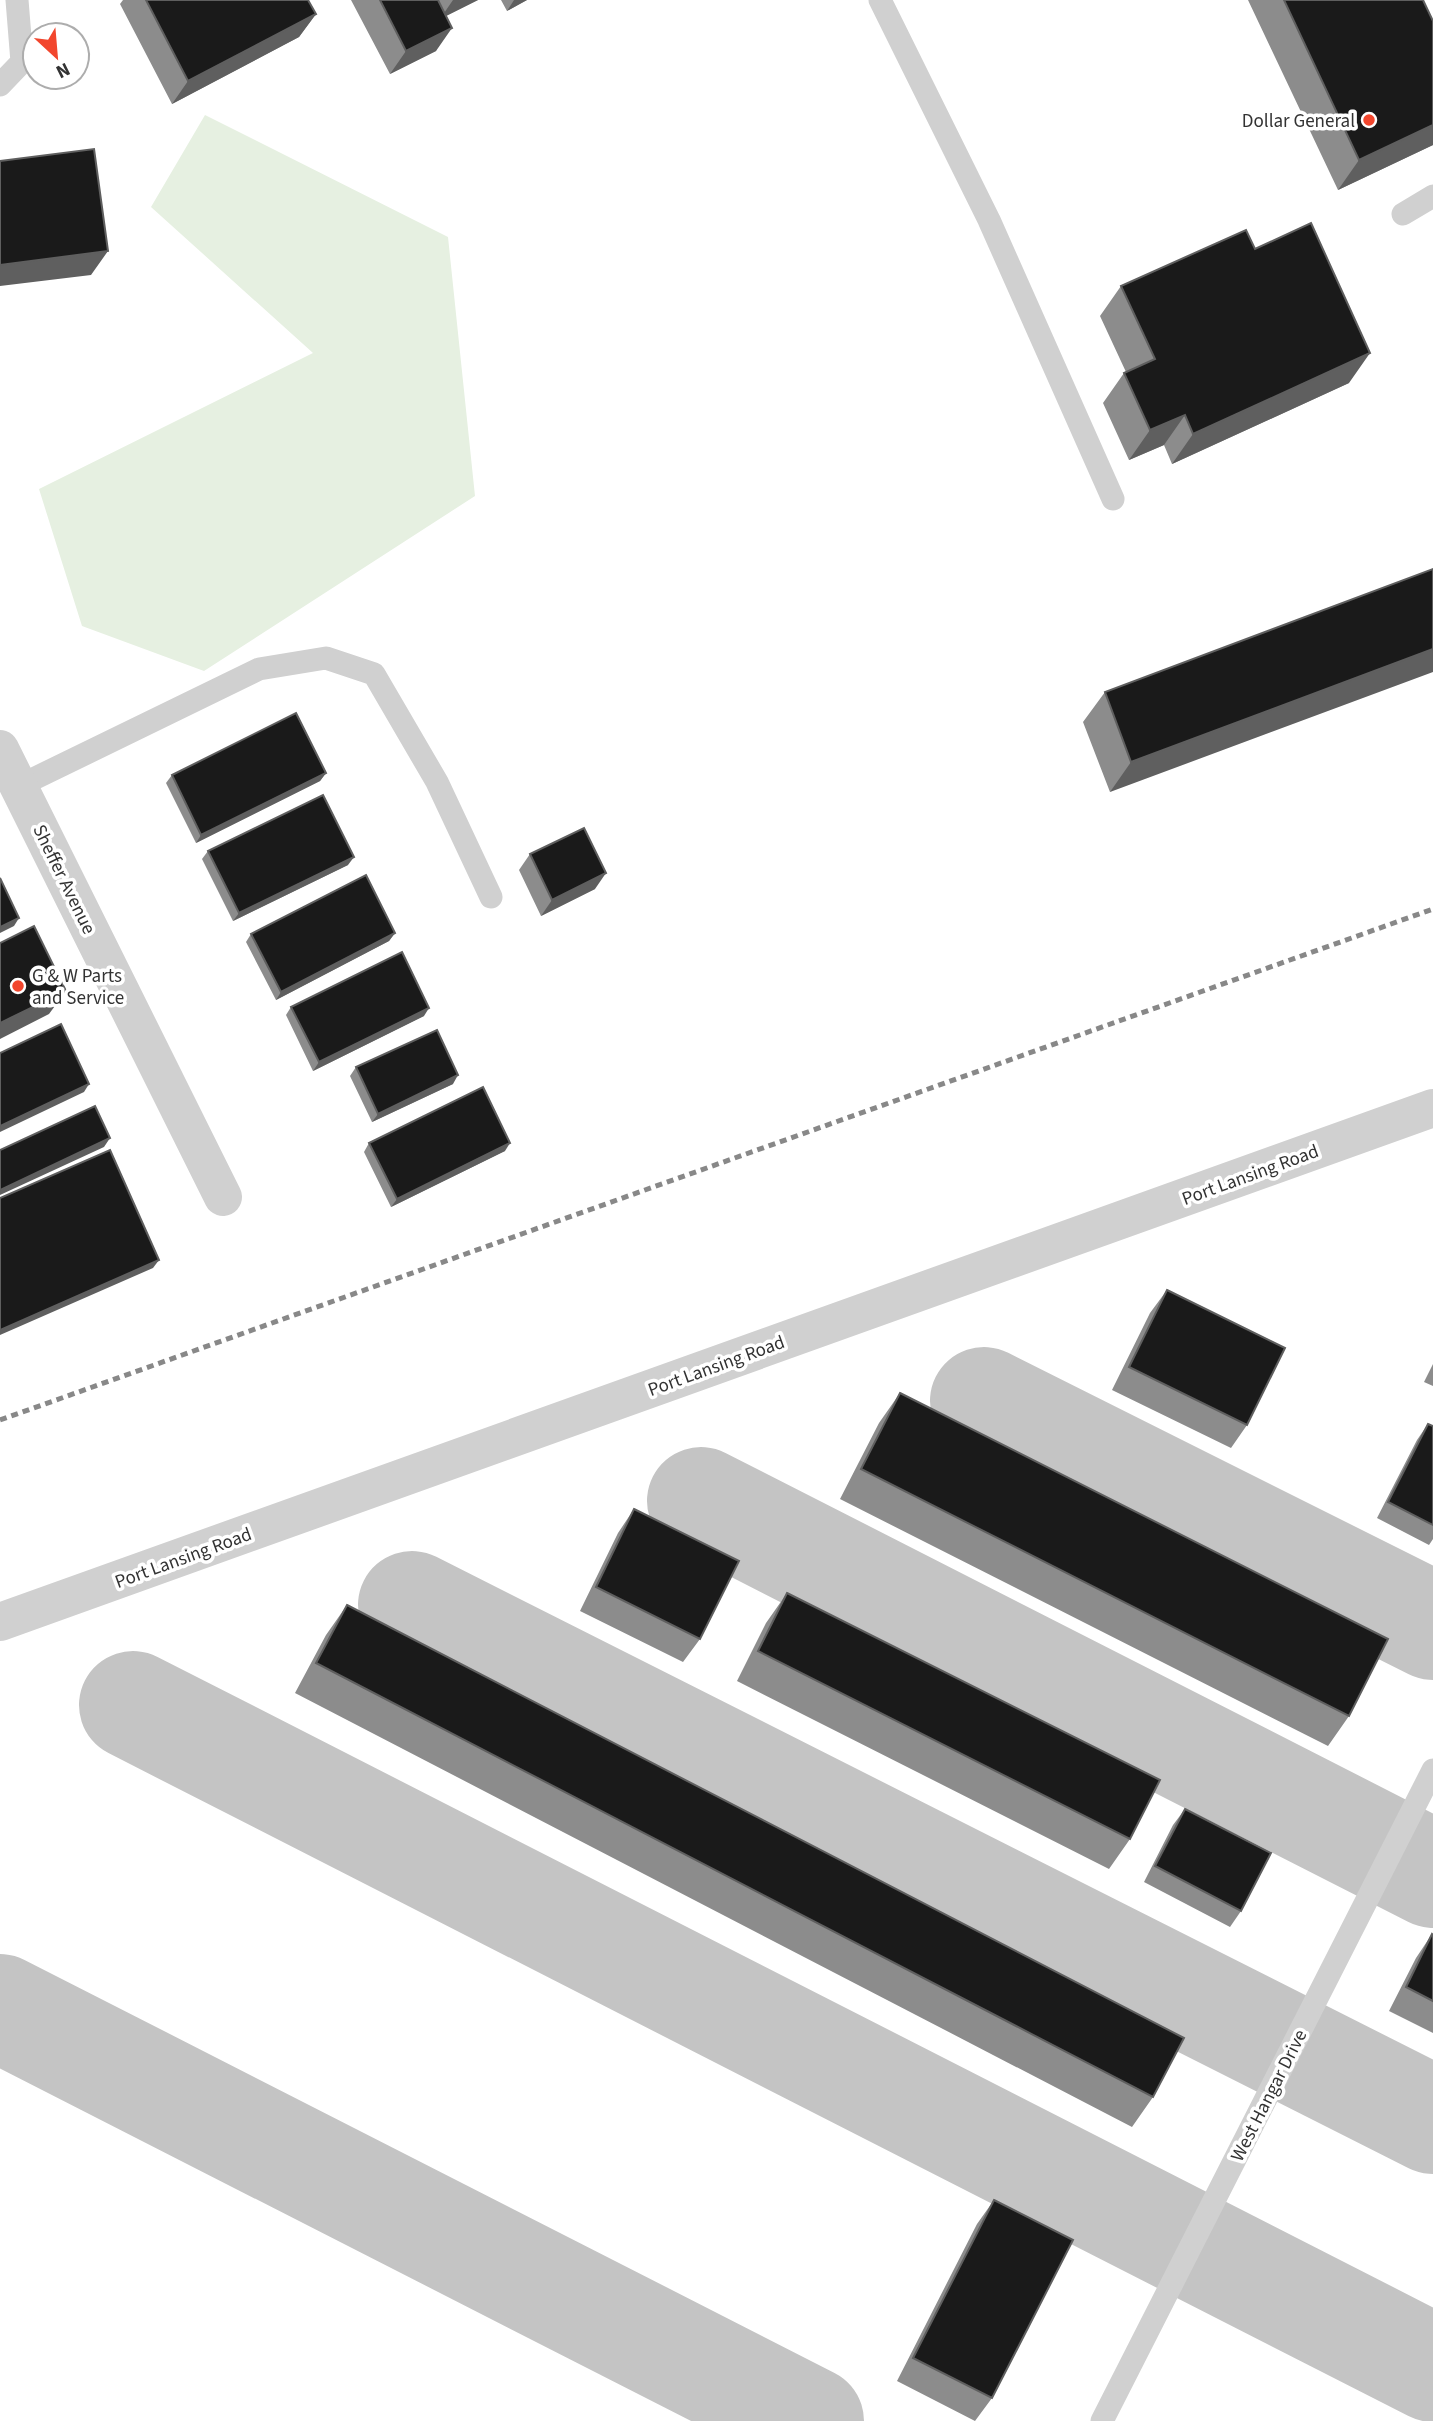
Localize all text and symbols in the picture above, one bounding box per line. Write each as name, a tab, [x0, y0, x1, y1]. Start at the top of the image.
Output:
north arrow	[21, 21, 91, 91]
text: N	[51, 55, 74, 85]
place label: Dollar General	[1242, 108, 1355, 135]
marker: Dollar General	[1361, 112, 1377, 128]
street label: Sheffer Avenue	[25, 820, 102, 939]
place label: G & W Parts and Service	[32, 963, 124, 1012]
marker: G & W Parts and Service	[10, 978, 26, 994]
street label: Port Lansing Road	[1178, 1138, 1323, 1213]
street label: Port Lansing Road	[644, 1329, 789, 1404]
street label: Port Lansing Road	[111, 1521, 256, 1596]
street label: West Hangar Drive	[1224, 2025, 1314, 2166]

